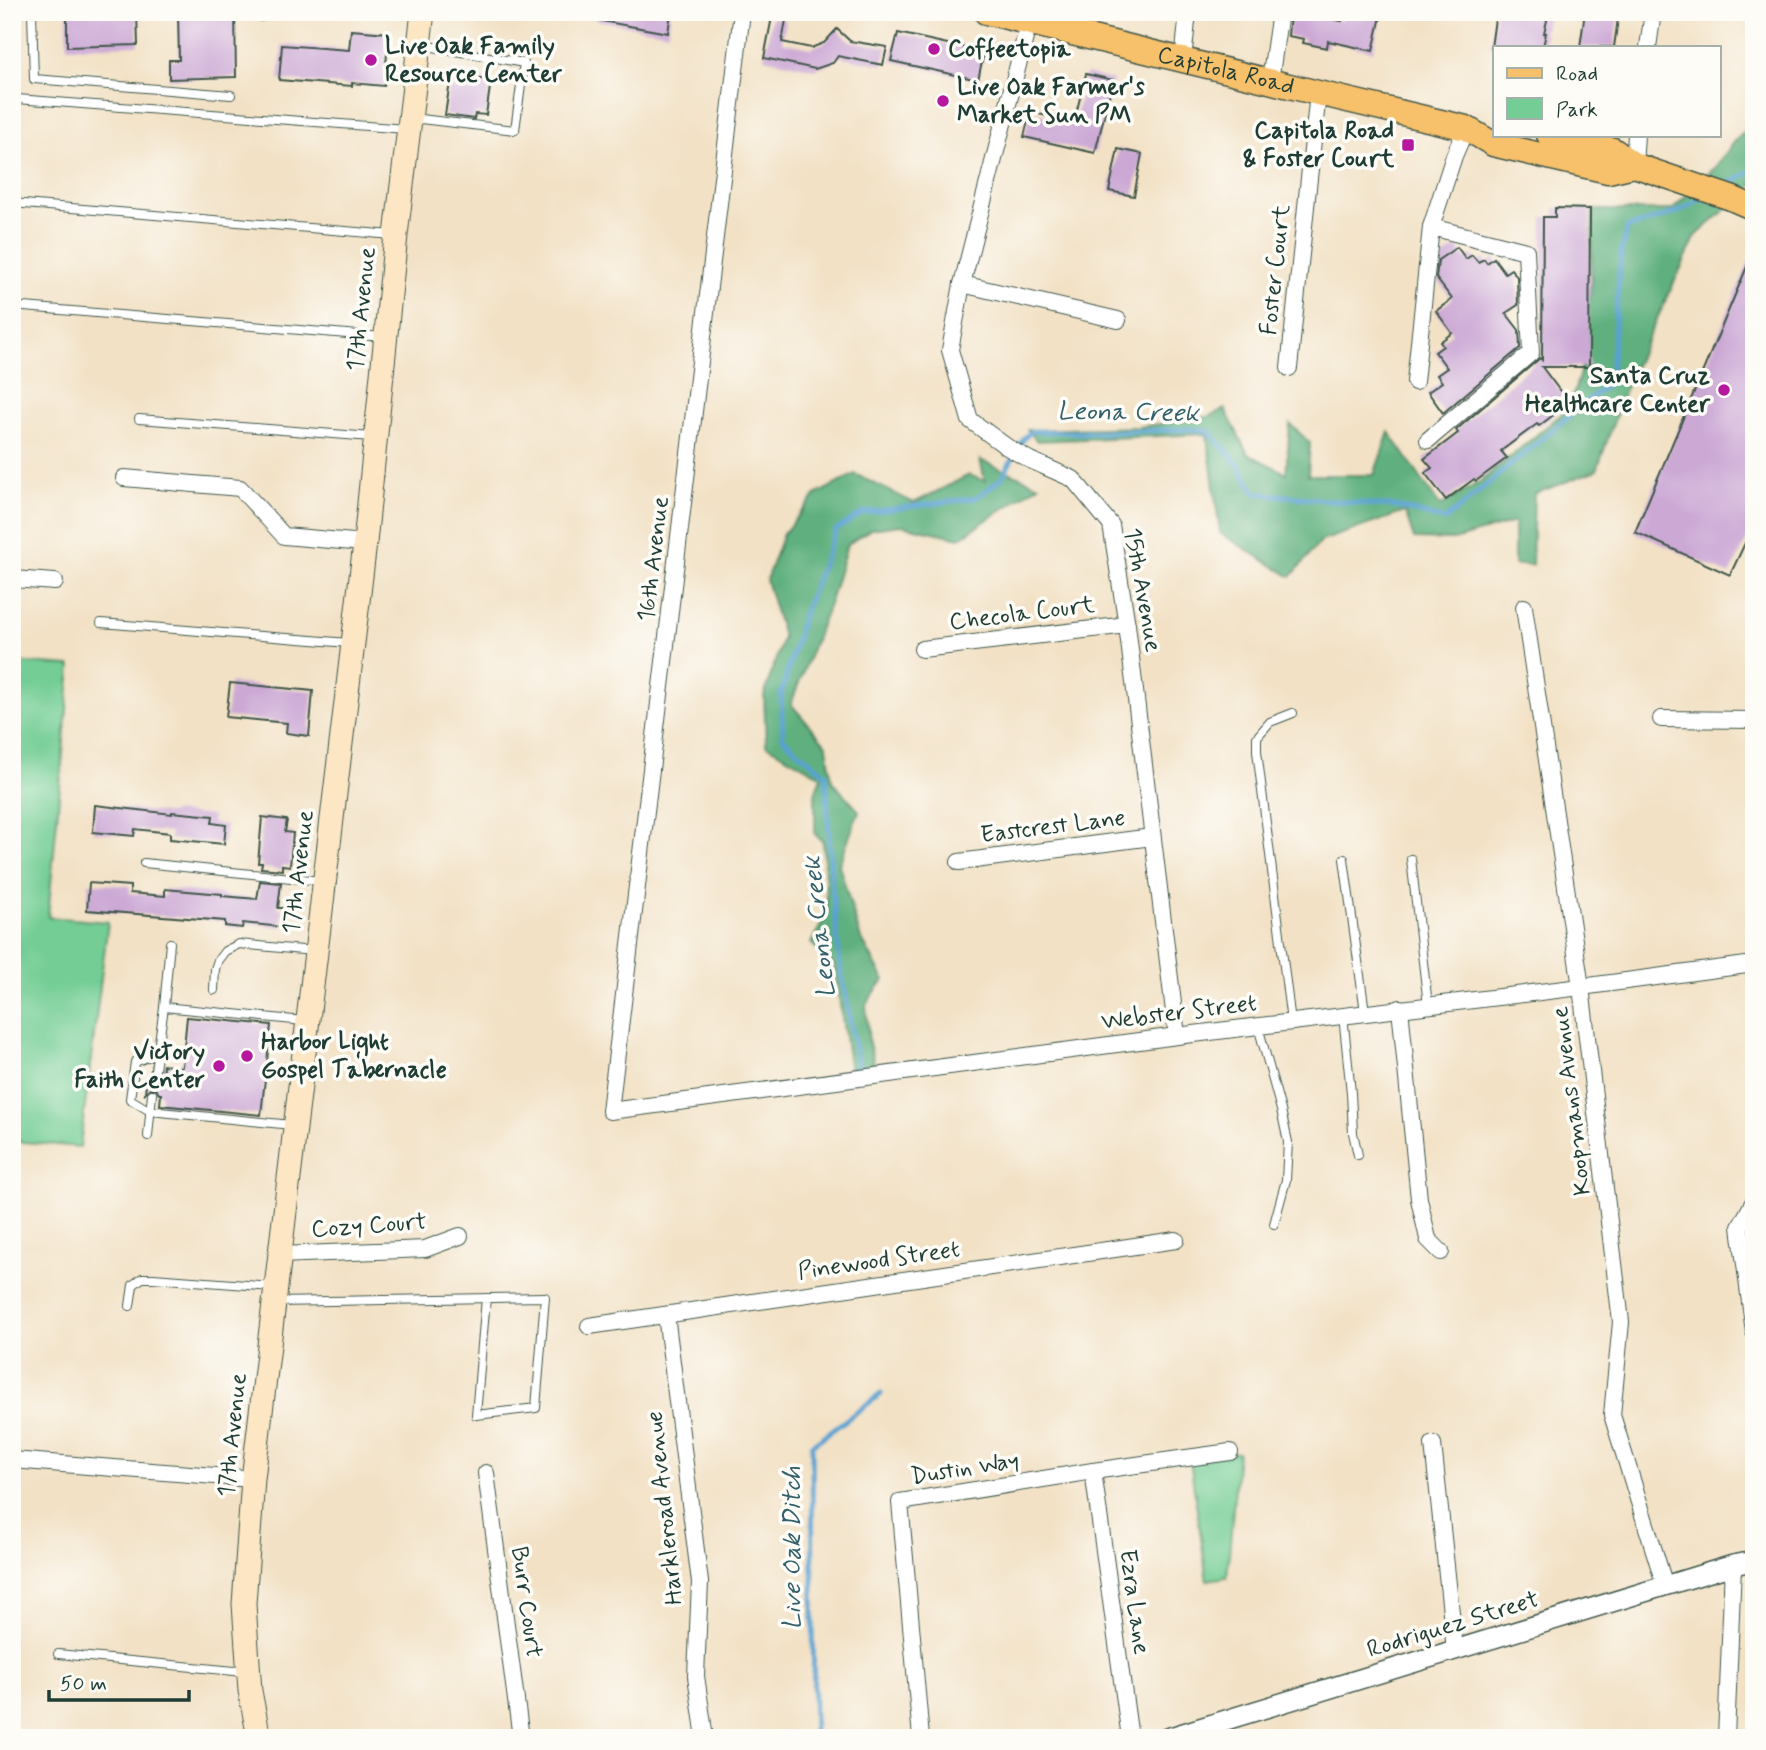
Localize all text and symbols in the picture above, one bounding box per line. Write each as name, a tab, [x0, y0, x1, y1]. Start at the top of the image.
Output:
place label: Live Oak Family Resource Center	[385, 31, 563, 90]
place label: Coffeetopia	[948, 34, 1071, 65]
street label: Capitola Road	[1154, 39, 1298, 102]
marker: Coffeetopia	[926, 41, 942, 57]
legend	[1493, 46, 1720, 136]
marker: Live Oak Family Resource Center	[363, 52, 379, 68]
text: Road	[1556, 60, 1598, 88]
place label: Live Oak Farmer's Market Sun PM	[957, 72, 1145, 131]
marker: Live Oak Farmer's Market Sun PM	[935, 93, 951, 109]
text: Park	[1556, 96, 1598, 124]
place label: Capitola Road & Foster Court	[1243, 116, 1395, 175]
marker: Capitola Road & Foster Court	[1400, 137, 1416, 153]
street label: Foster Court	[1254, 203, 1298, 337]
street label: 17th Avenue	[340, 245, 384, 373]
place label: Santa Cruz Healthcare Center	[1525, 361, 1711, 420]
marker: Santa Cruz Healthcare Center	[1716, 382, 1732, 398]
water label: Leona Creek	[1057, 395, 1201, 431]
street label: 16th Avenue	[631, 494, 677, 623]
street label: 15th Avenue	[1116, 526, 1168, 655]
street label: Checola Court	[948, 590, 1096, 638]
street label: Eastcrest Lane	[979, 803, 1127, 851]
street label: 17th Avenue	[276, 808, 322, 936]
water label: Leona Creek	[796, 853, 844, 999]
street label: Webster Street	[1100, 988, 1258, 1038]
street label: Koopmans Avenue	[1545, 1005, 1599, 1197]
place label: Harbor Light Gospel Tabernacle	[261, 1027, 447, 1086]
place label: Victory Faith Center	[74, 1037, 205, 1096]
marker: Harbor Light Gospel Tabernacle	[239, 1048, 255, 1064]
marker: Victory Faith Center	[211, 1058, 227, 1074]
street label: Cozy Court	[310, 1207, 428, 1245]
street label: Pinewood Street	[796, 1234, 962, 1288]
street label: 17th Avenue	[211, 1371, 255, 1499]
street label: Harkleroad Avenue	[639, 1409, 691, 1607]
street label: Dustin Way	[909, 1445, 1021, 1493]
water label: Live Oak Ditch	[776, 1466, 810, 1630]
street label: Burr Court	[503, 1544, 549, 1660]
street label: Ezra Lane	[1111, 1547, 1157, 1657]
street label: Rodriguez Street	[1363, 1584, 1543, 1666]
scale bar	[49, 1659, 189, 1703]
text: 50 m	[60, 1670, 107, 1698]

